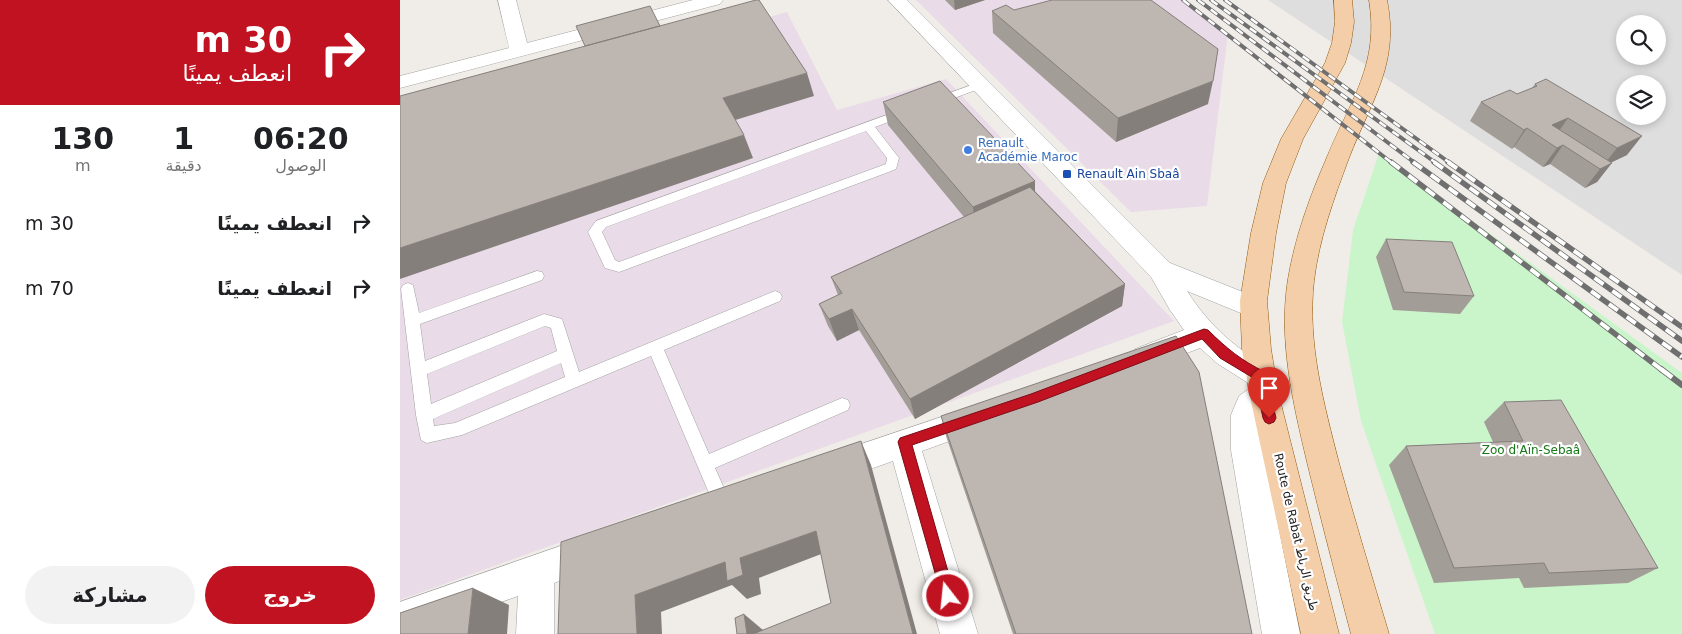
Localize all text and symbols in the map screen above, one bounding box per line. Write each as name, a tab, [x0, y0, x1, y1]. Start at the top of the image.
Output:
map controls	[1616, 15, 1666, 125]
button: search	[1616, 15, 1666, 65]
text: 30 m	[195, 20, 292, 60]
icon: right	[310, 20, 375, 85]
text: انعطف يمينًا	[183, 61, 292, 86]
button: layers	[1616, 75, 1666, 125]
text: 130	[51, 121, 114, 156]
text: 1	[173, 121, 194, 156]
text: 06:20	[253, 121, 349, 156]
place label: Renault Académie Maroc	[978, 136, 1078, 164]
marker: Renault Académie Maroc	[962, 144, 974, 156]
text: m	[75, 156, 91, 175]
text: دقيقة	[165, 156, 202, 175]
text: الوصول	[275, 156, 326, 175]
place label: Renault Ain Sbaâ	[1077, 167, 1180, 181]
marker: Renault Ain Sbaâ	[1061, 168, 1073, 180]
icon: right	[347, 209, 375, 237]
text: 30 m	[25, 212, 74, 234]
text: انعطف يمينًا	[217, 212, 332, 234]
icon: right	[347, 274, 375, 302]
text: 70 m	[25, 277, 74, 299]
text: انعطف يمينًا	[217, 277, 332, 299]
pin	[1248, 367, 1290, 418]
icon: arrive	[1255, 374, 1283, 402]
park label: Zoo d'Aïn-Sebaâ	[1482, 443, 1580, 457]
street label: Route de Rabat طريق الرباط	[1270, 452, 1321, 612]
button: مشاركة	[25, 566, 195, 624]
button: خروج	[205, 566, 375, 624]
position arrow	[921, 569, 973, 621]

